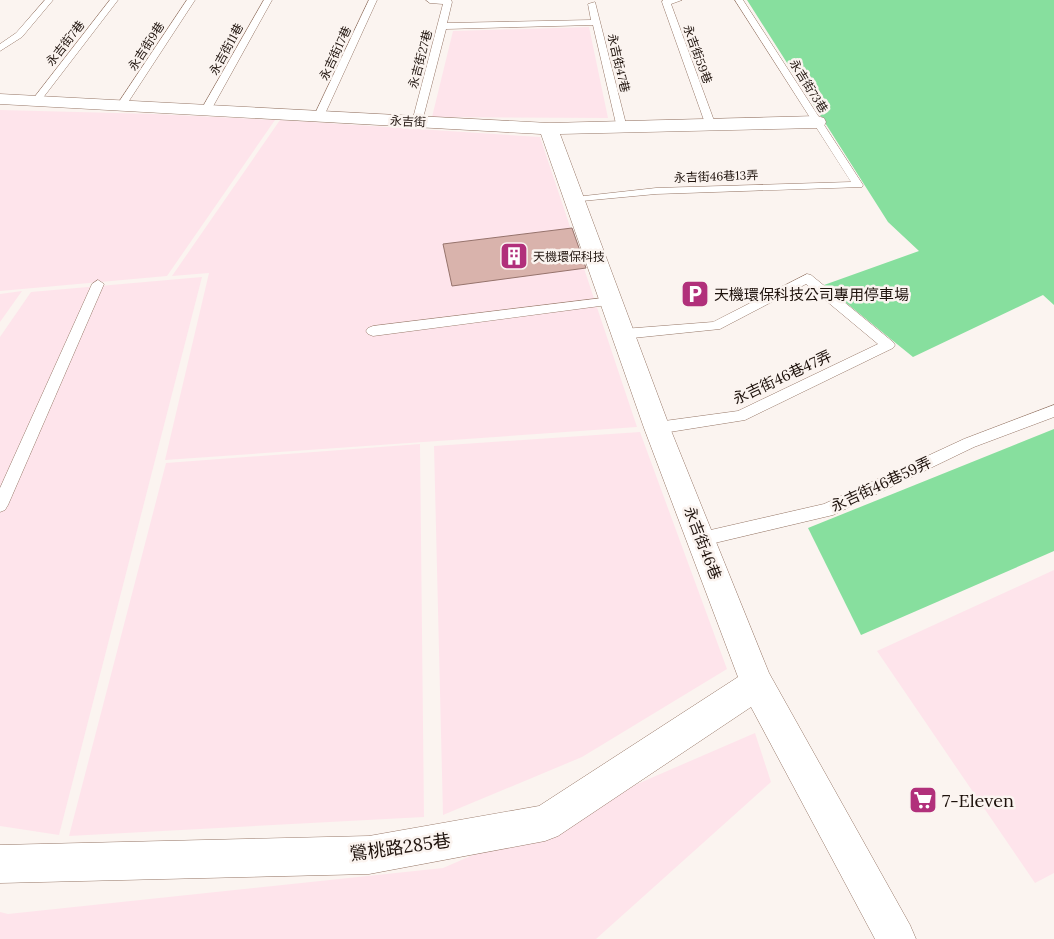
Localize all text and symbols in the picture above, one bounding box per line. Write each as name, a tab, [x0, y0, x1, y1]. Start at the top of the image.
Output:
street label: 永吉街7巷	[43, 17, 87, 69]
street label: 永吉街9巷	[125, 19, 167, 73]
street label: 永吉街11巷	[206, 21, 246, 77]
street label: 永吉街59巷	[680, 23, 716, 85]
street label: 永吉街17巷	[316, 24, 354, 82]
street label: 永吉街27巷	[405, 28, 435, 90]
street label: 永吉街47巷	[605, 32, 633, 94]
street label: 永吉街73巷	[787, 56, 831, 116]
street label: 永吉街	[390, 113, 426, 129]
street label: 永吉街46巷13弄	[674, 167, 758, 185]
building icon: 天機環保科技	[499, 241, 529, 271]
place label: 天機環保科技	[533, 249, 605, 264]
parking icon: 天機環保科技公司專用停車場	[680, 279, 710, 309]
place label: 天機環保科技公司專用停車場	[714, 285, 909, 304]
street label: 永吉街46巷47弄	[730, 346, 834, 408]
street label: 永吉街46巷59弄	[828, 452, 934, 516]
street label: 永吉街46巷	[680, 504, 726, 582]
supermarket icon: 7-Eleven	[908, 785, 938, 815]
place label: 7-Eleven	[942, 789, 1014, 812]
street label: 鶯桃路285巷	[348, 829, 452, 865]

